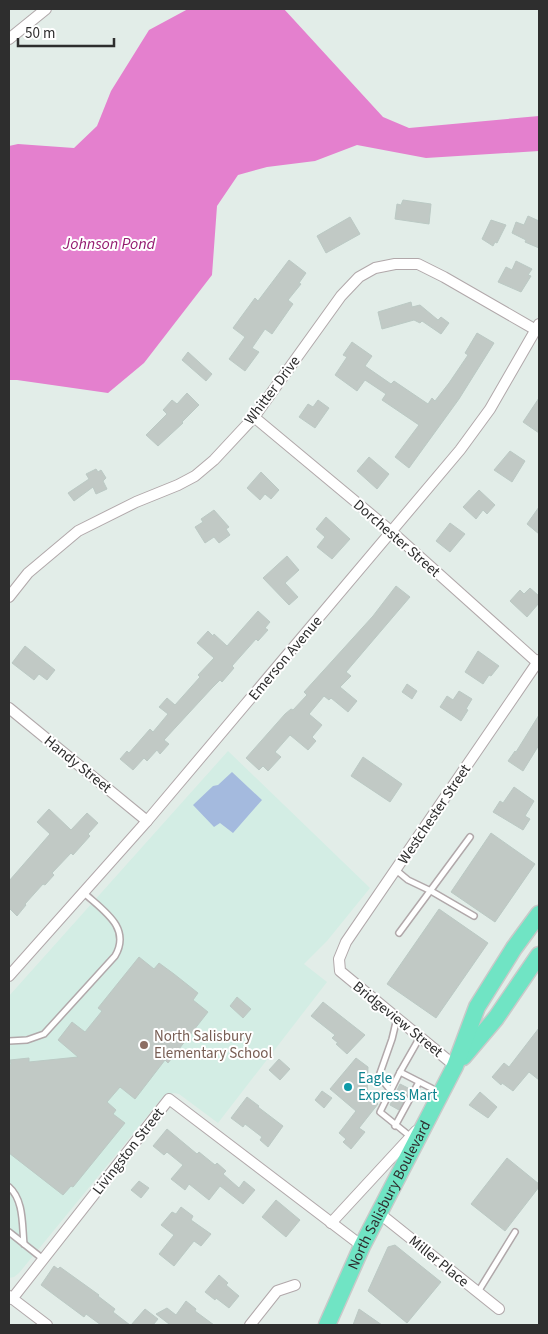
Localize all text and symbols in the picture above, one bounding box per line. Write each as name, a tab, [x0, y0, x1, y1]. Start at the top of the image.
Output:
scale bar	[18, 15, 114, 47]
text: 50 m	[25, 23, 55, 44]
water label: Johnson Pond	[62, 233, 156, 255]
street label: Whitter Drive	[240, 351, 305, 429]
street label: Dorchester Street	[349, 495, 445, 582]
street label: Emerson Avenue	[244, 611, 327, 705]
street label: Handy Street	[39, 731, 116, 798]
street label: Westchester Street	[393, 760, 476, 868]
street label: Bridgeview Street	[348, 976, 447, 1062]
place label: North Salisbury Elementary School	[154, 1026, 272, 1064]
marker: North Salisbury Elementary School	[138, 1039, 150, 1051]
place label: Eagle Express Mart	[358, 1068, 437, 1106]
marker: Eagle Express Mart	[342, 1081, 354, 1093]
street label: Livingston Street	[88, 1103, 169, 1199]
street label: North Salisbury Boulevard	[343, 1117, 436, 1273]
street label: Miller Place	[404, 1231, 473, 1292]

